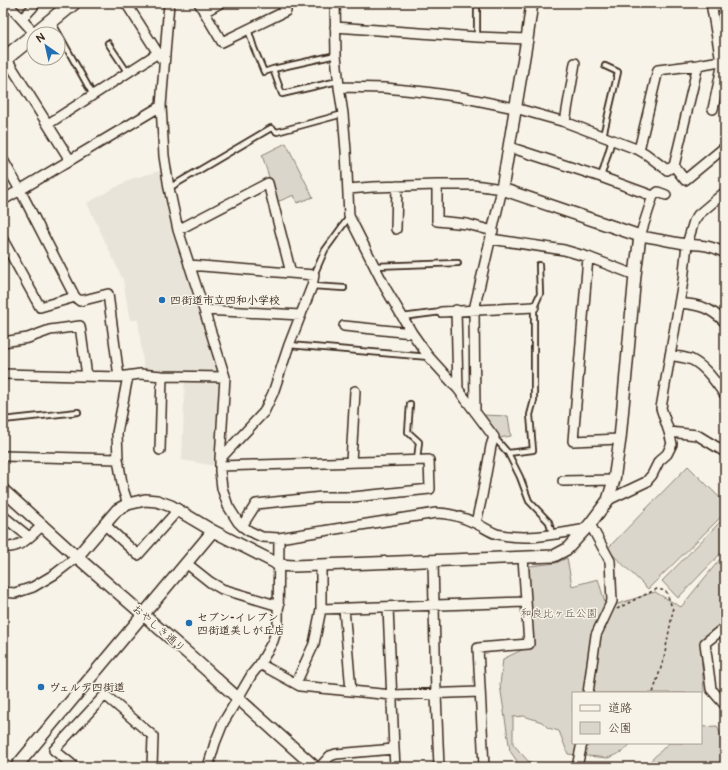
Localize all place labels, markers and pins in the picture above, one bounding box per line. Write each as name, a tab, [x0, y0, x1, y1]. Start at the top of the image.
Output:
place label: 四街道市立四和小学校	[170, 294, 280, 307]
marker: 四街道市立四和小学校	[157, 295, 167, 305]
place label: セブン-イレブン 四街道美しが丘店	[197, 611, 285, 637]
marker: セブン-イレブン 四街道美しが丘店	[184, 618, 194, 628]
place label: ヴェルデ四街道	[49, 681, 125, 694]
marker: ヴェルデ四街道	[36, 682, 46, 692]

